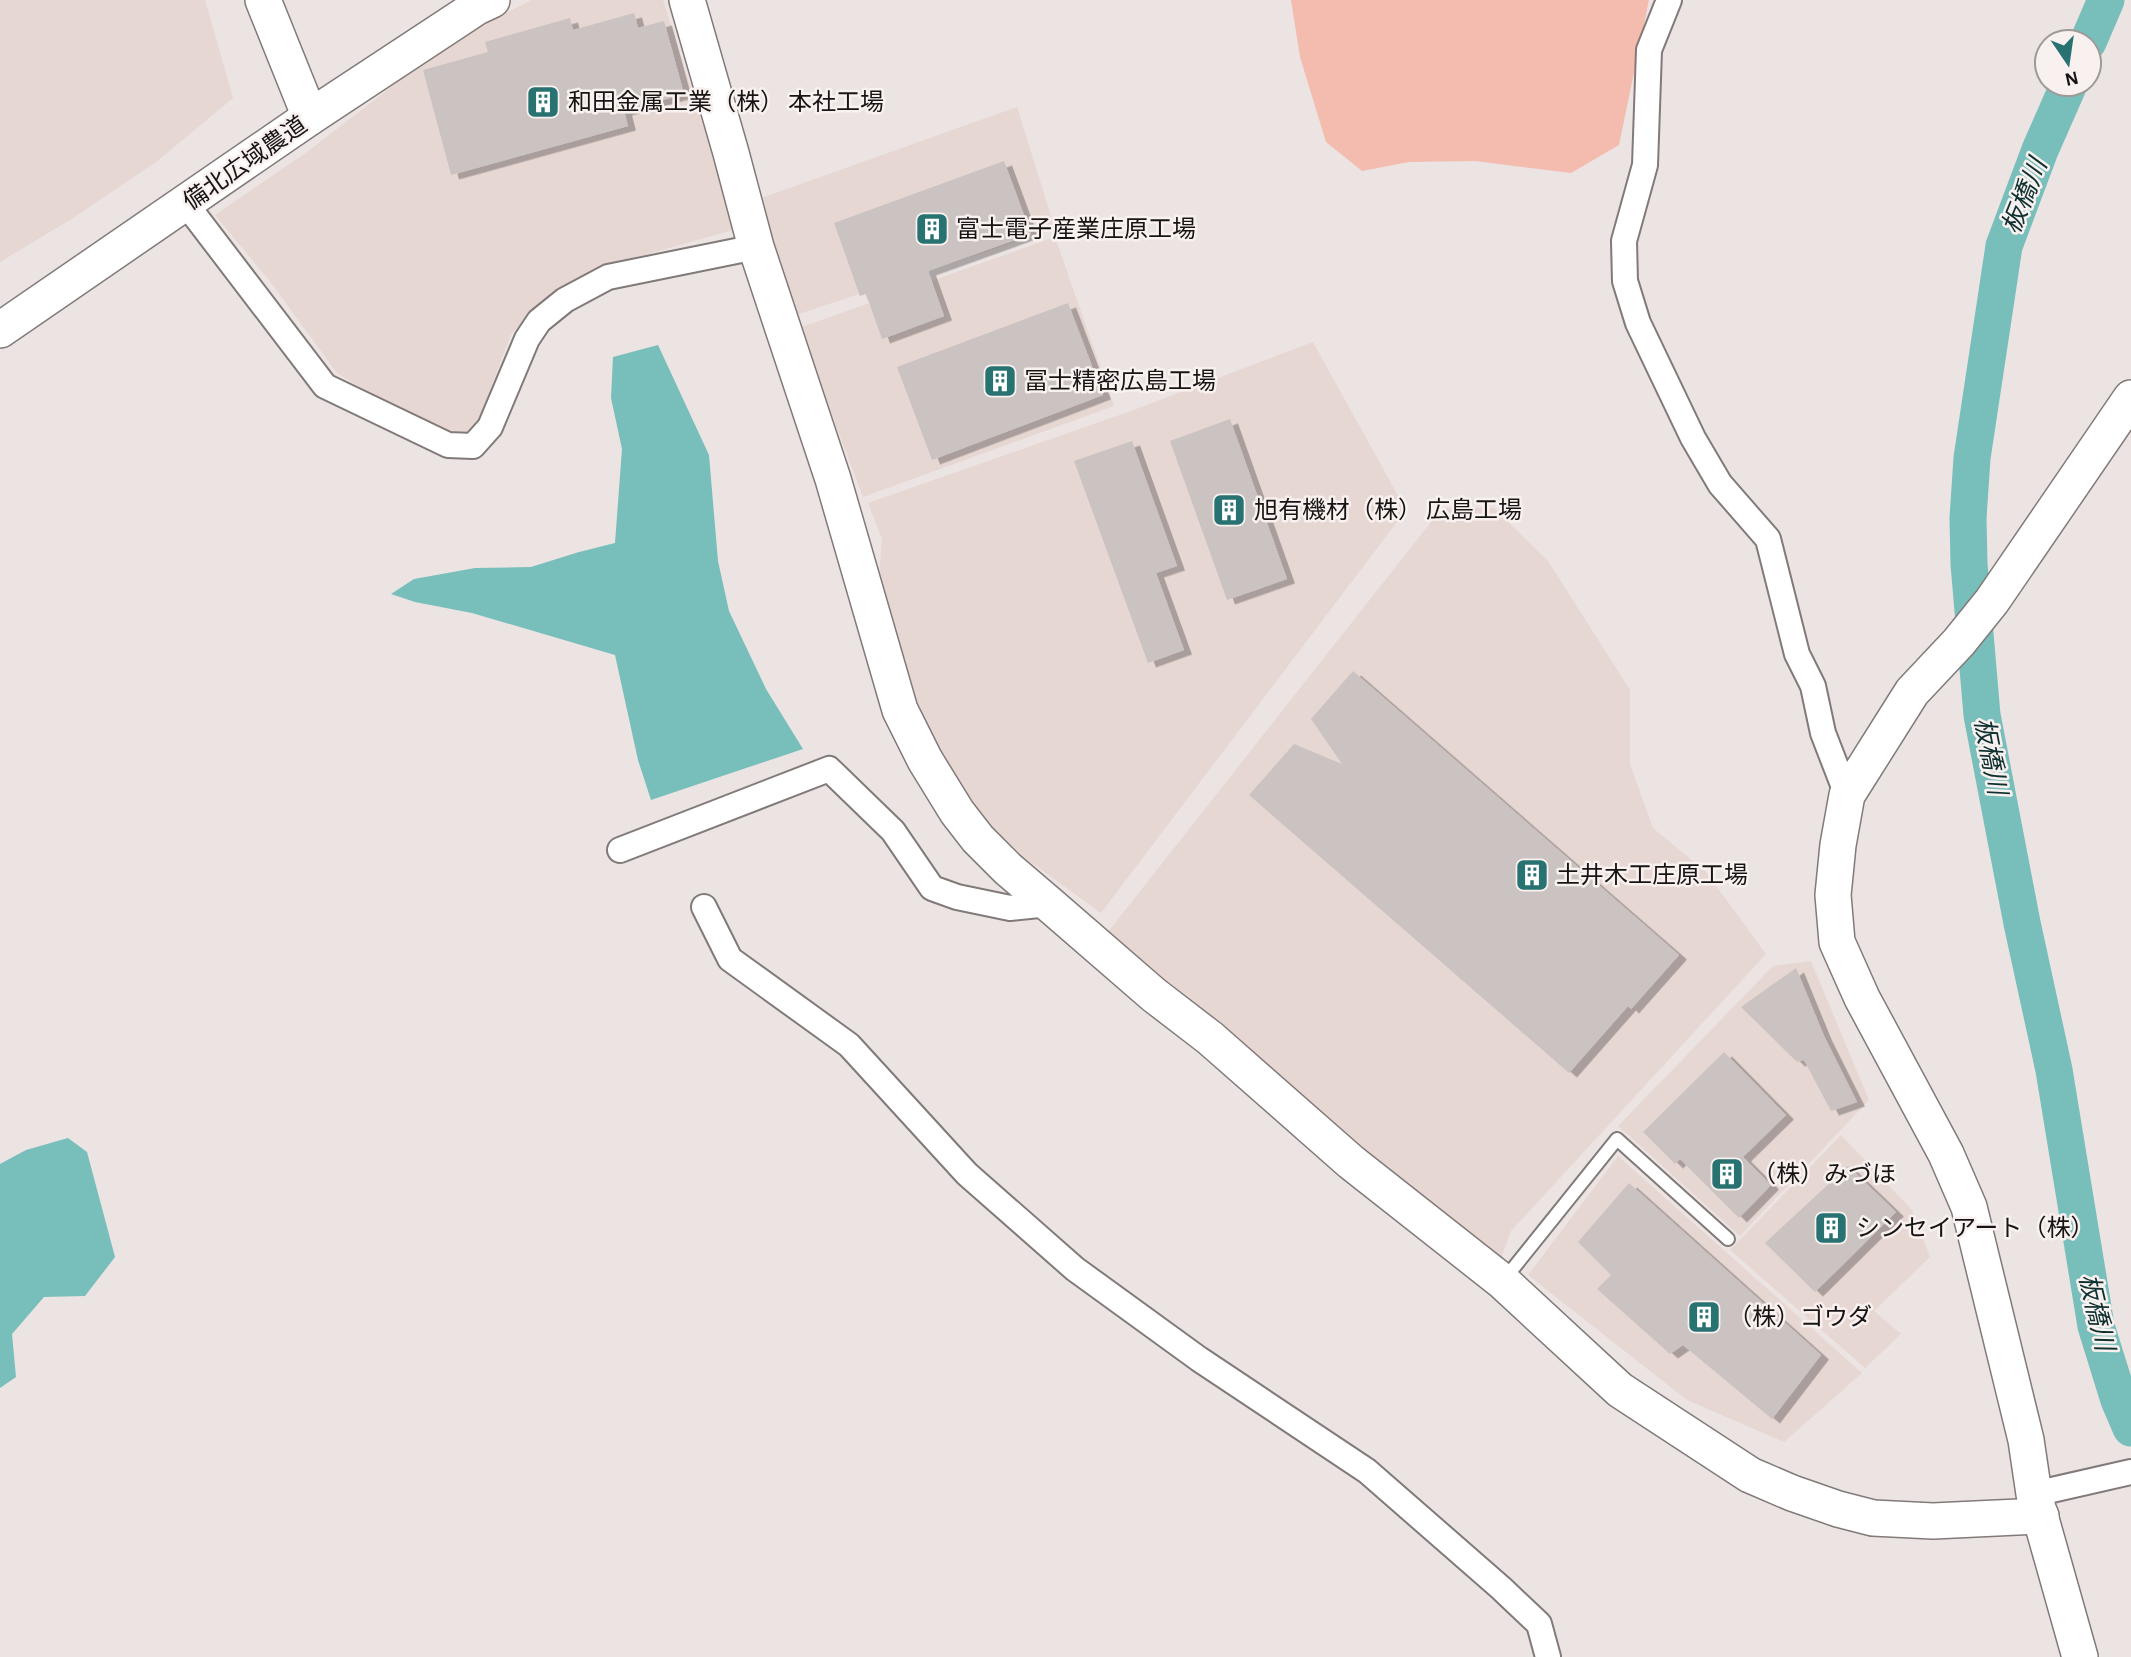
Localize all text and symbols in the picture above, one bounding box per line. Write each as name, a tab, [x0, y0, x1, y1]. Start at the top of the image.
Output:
north arrow	[2033, 28, 2103, 98]
text: N	[2063, 67, 2080, 89]
building icon: 和田金属工業（株） 本社工場	[524, 83, 562, 121]
place label: 和田金属工業（株） 本社工場	[568, 89, 884, 115]
street label: 備北広域農道	[179, 111, 311, 215]
water label: 板橋川	[1997, 152, 2053, 237]
building icon: 富士電子産業庄原工場	[913, 210, 951, 248]
place label: 富士電子産業庄原工場	[956, 216, 1196, 242]
building icon: 冨士精密広島工場	[981, 362, 1019, 400]
place label: 冨士精密広島工場	[1024, 368, 1216, 394]
building icon: 旭有機材（株） 広島工場	[1210, 491, 1248, 529]
place label: 旭有機材（株） 広島工場	[1254, 497, 1522, 523]
water label: 板橋川	[1970, 715, 2012, 800]
building icon: 土井木工庄原工場	[1513, 856, 1551, 894]
place label: 土井木工庄原工場	[1556, 862, 1748, 888]
building icon: （株）みづほ	[1708, 1155, 1746, 1193]
place label: （株）みづほ	[1752, 1161, 1896, 1187]
building icon: シンセイアート（株）	[1812, 1209, 1850, 1247]
place label: シンセイアート（株）	[1856, 1215, 2095, 1241]
water label: 板橋川	[2075, 1271, 2119, 1356]
building icon: （株）ゴウダ	[1685, 1298, 1723, 1336]
place label: （株）ゴウダ	[1728, 1304, 1872, 1330]

